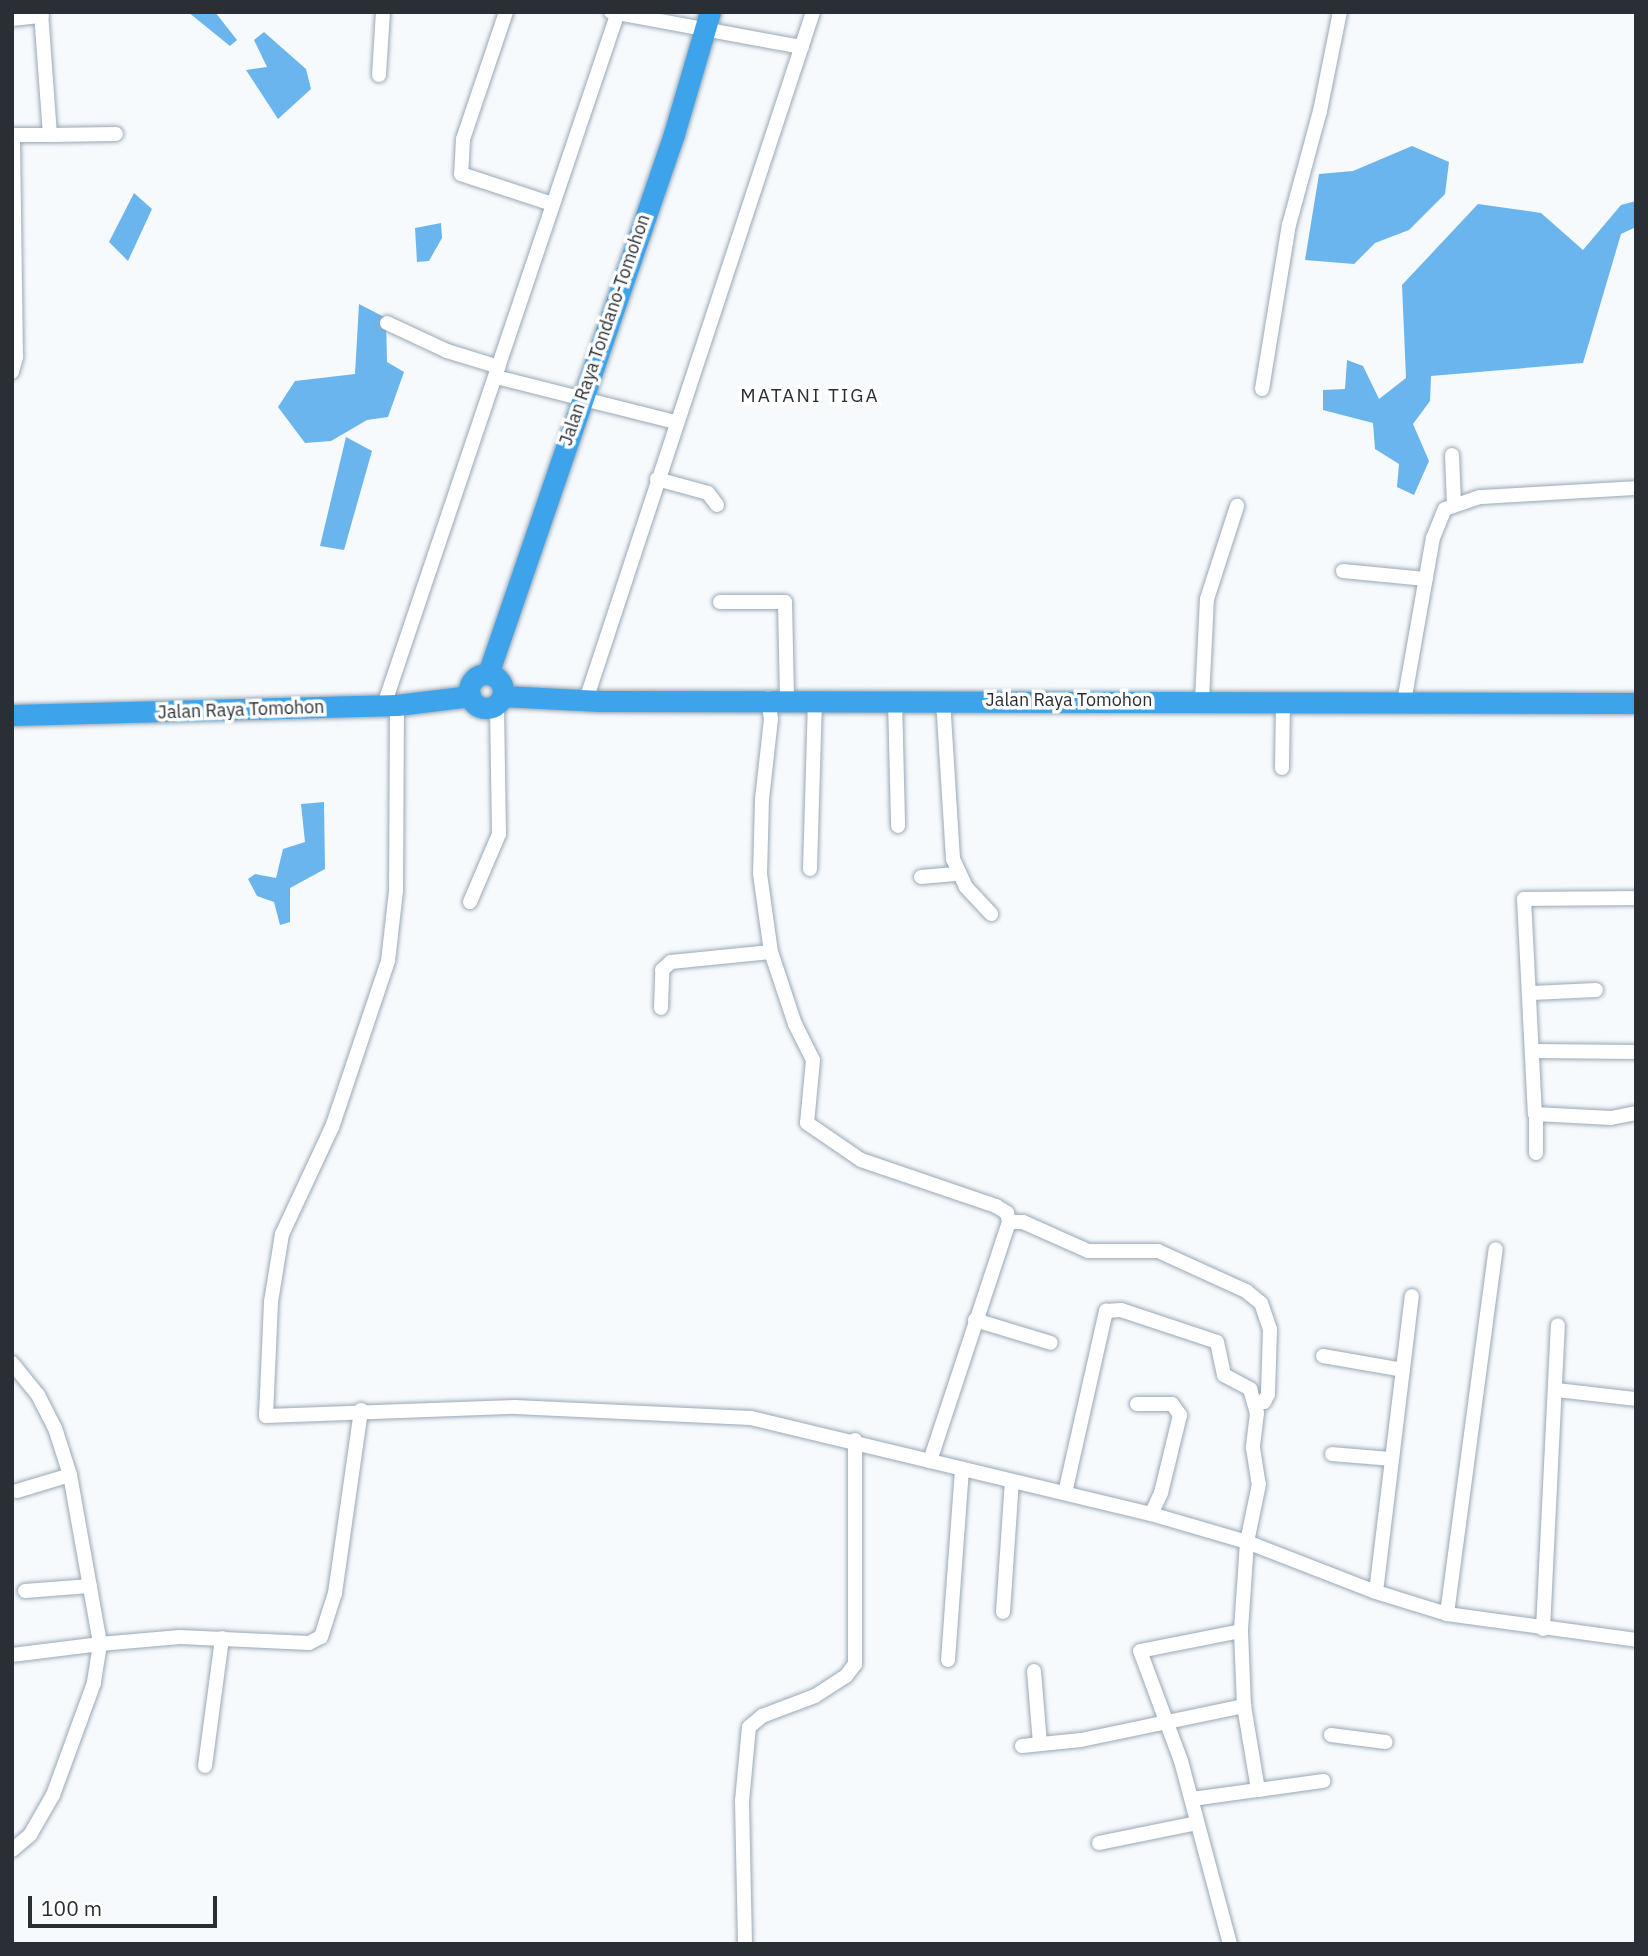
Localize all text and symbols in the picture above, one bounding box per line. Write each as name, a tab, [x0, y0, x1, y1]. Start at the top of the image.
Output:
street label: Jalan Raya Tondano-Tomohon	[555, 212, 655, 448]
district label: MATANI TIGA	[742, 385, 878, 407]
street label: Jalan Raya Tomohon	[986, 689, 1152, 711]
street label: Jalan Raya Tomohon	[157, 696, 325, 724]
scale bar	[32, 1882, 220, 1926]
text: 100 m	[41, 1894, 102, 1922]

